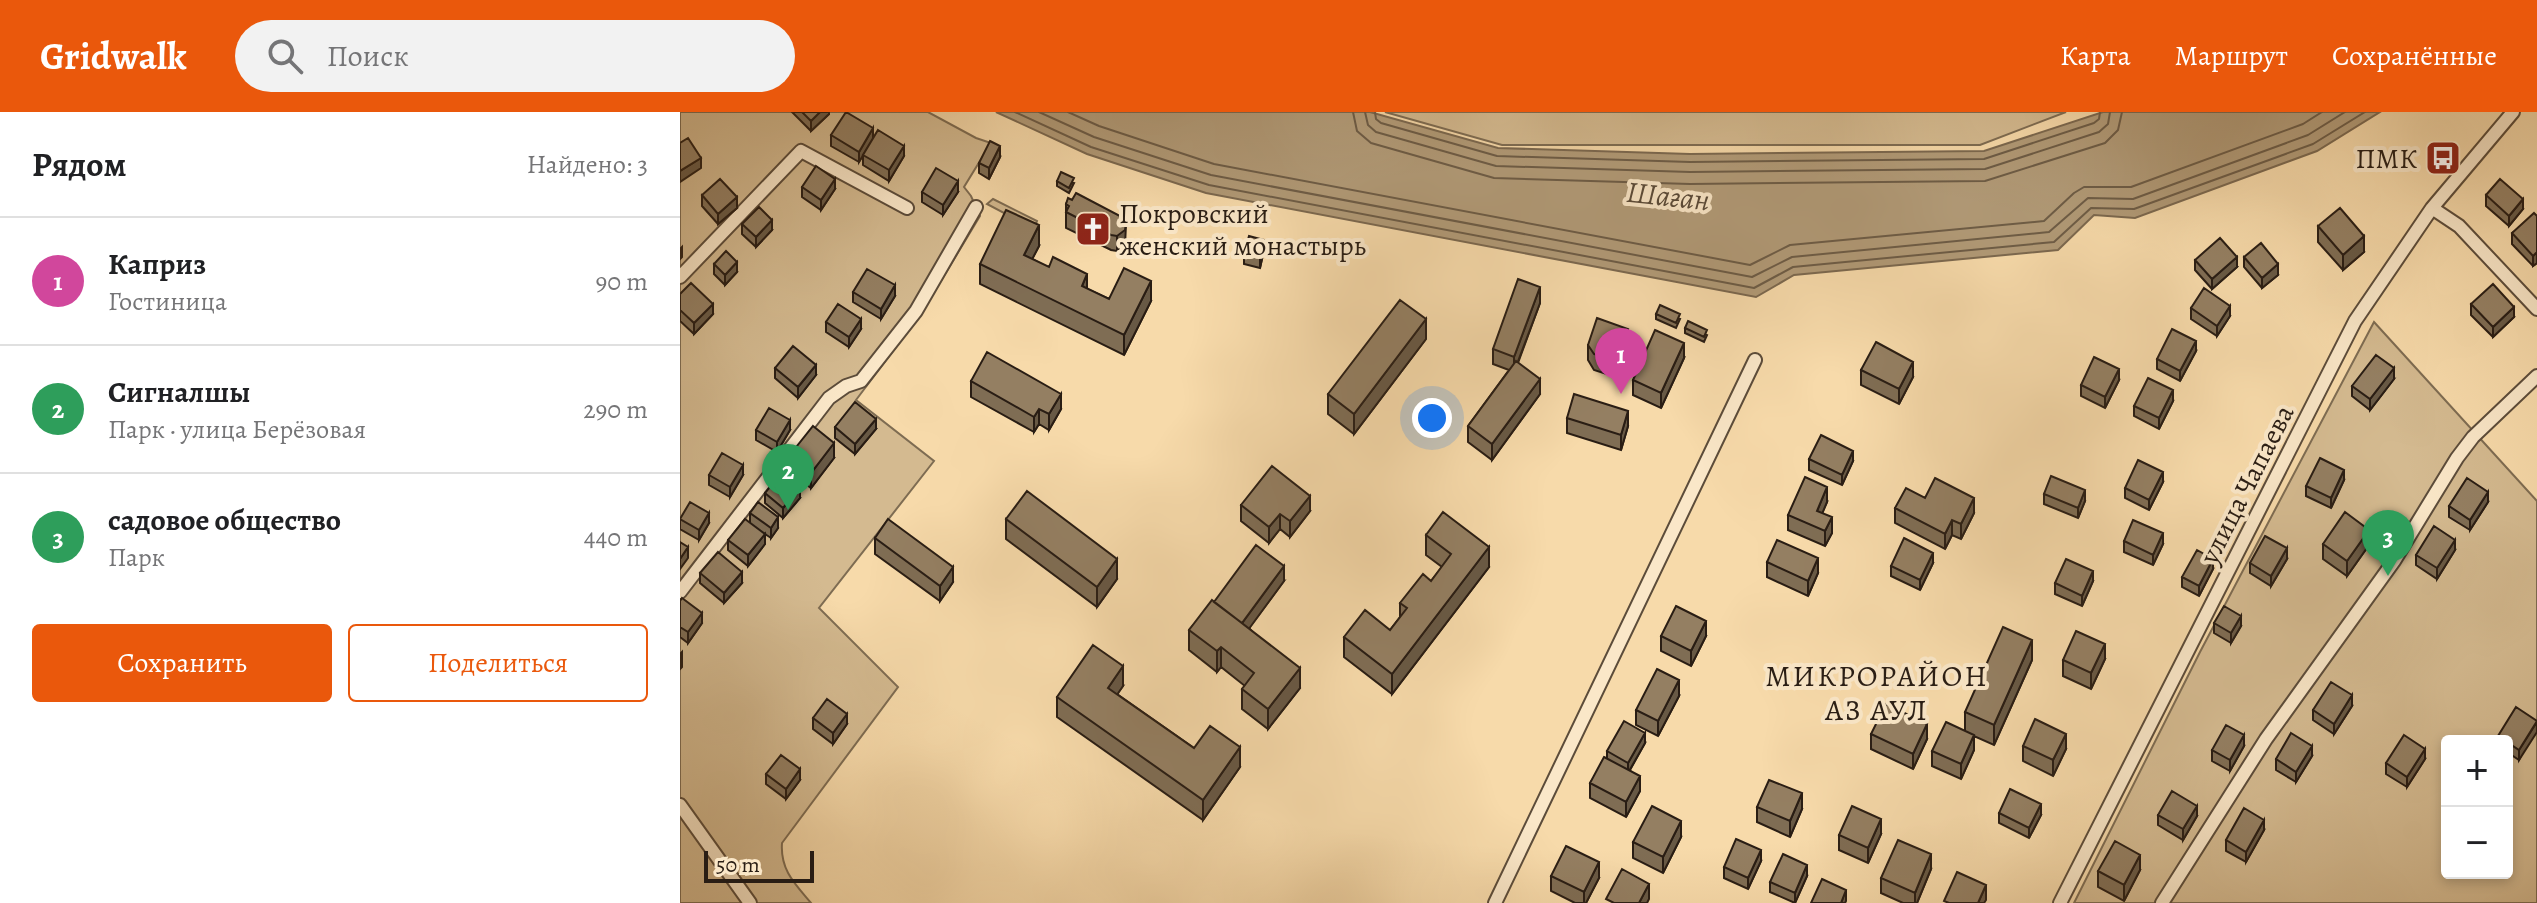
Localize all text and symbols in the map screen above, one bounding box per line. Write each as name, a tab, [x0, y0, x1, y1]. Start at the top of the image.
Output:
search box	[235, 20, 795, 92]
text: Gridwalk	[40, 30, 187, 82]
icon: search	[263, 34, 307, 78]
text: Поиск	[327, 36, 409, 76]
text: Карта	[2060, 37, 2131, 75]
text: Маршрут	[2175, 37, 2288, 75]
text: Сохранённые	[2332, 37, 2497, 75]
bus stop icon: ПМК	[2424, 139, 2462, 177]
place label: ПМК	[2356, 140, 2417, 178]
text: Рядом	[32, 141, 126, 188]
text: Найдено: 3	[527, 147, 648, 182]
water label: Шаған	[1624, 172, 1712, 220]
place label: Покровский женский монастырь	[1119, 195, 1366, 265]
church icon: Покровский женский монастырь	[1074, 210, 1112, 248]
text: Каприз	[108, 244, 206, 284]
text: 1	[53, 264, 63, 299]
text: 90 m	[596, 264, 648, 299]
text: Гостиница	[108, 284, 227, 319]
pin: 1	[1595, 328, 1647, 394]
text: Сигналшы	[108, 372, 250, 412]
text: 2	[52, 392, 64, 427]
text: 290 m	[583, 392, 648, 427]
your location	[1412, 398, 1452, 438]
street label: улица Чапаева	[2190, 398, 2303, 571]
text: Парк · улица Берёзовая	[108, 412, 366, 447]
pin: 2	[762, 444, 814, 510]
text: садовое общество	[108, 500, 341, 540]
pin: 3	[2362, 510, 2414, 576]
text: 3	[52, 520, 64, 555]
text: 440 m	[584, 520, 648, 555]
text: Парк	[108, 540, 165, 575]
button: Сохранить	[32, 624, 332, 702]
button: Поделиться	[348, 624, 648, 702]
district label: МИКРОРАЙОН АЗ АУЛ	[1765, 656, 1989, 730]
map controls	[2441, 735, 2513, 879]
button: +	[2441, 735, 2513, 807]
button: −	[2441, 807, 2513, 879]
scale bar	[704, 847, 814, 883]
text: 50 m	[716, 850, 760, 880]

